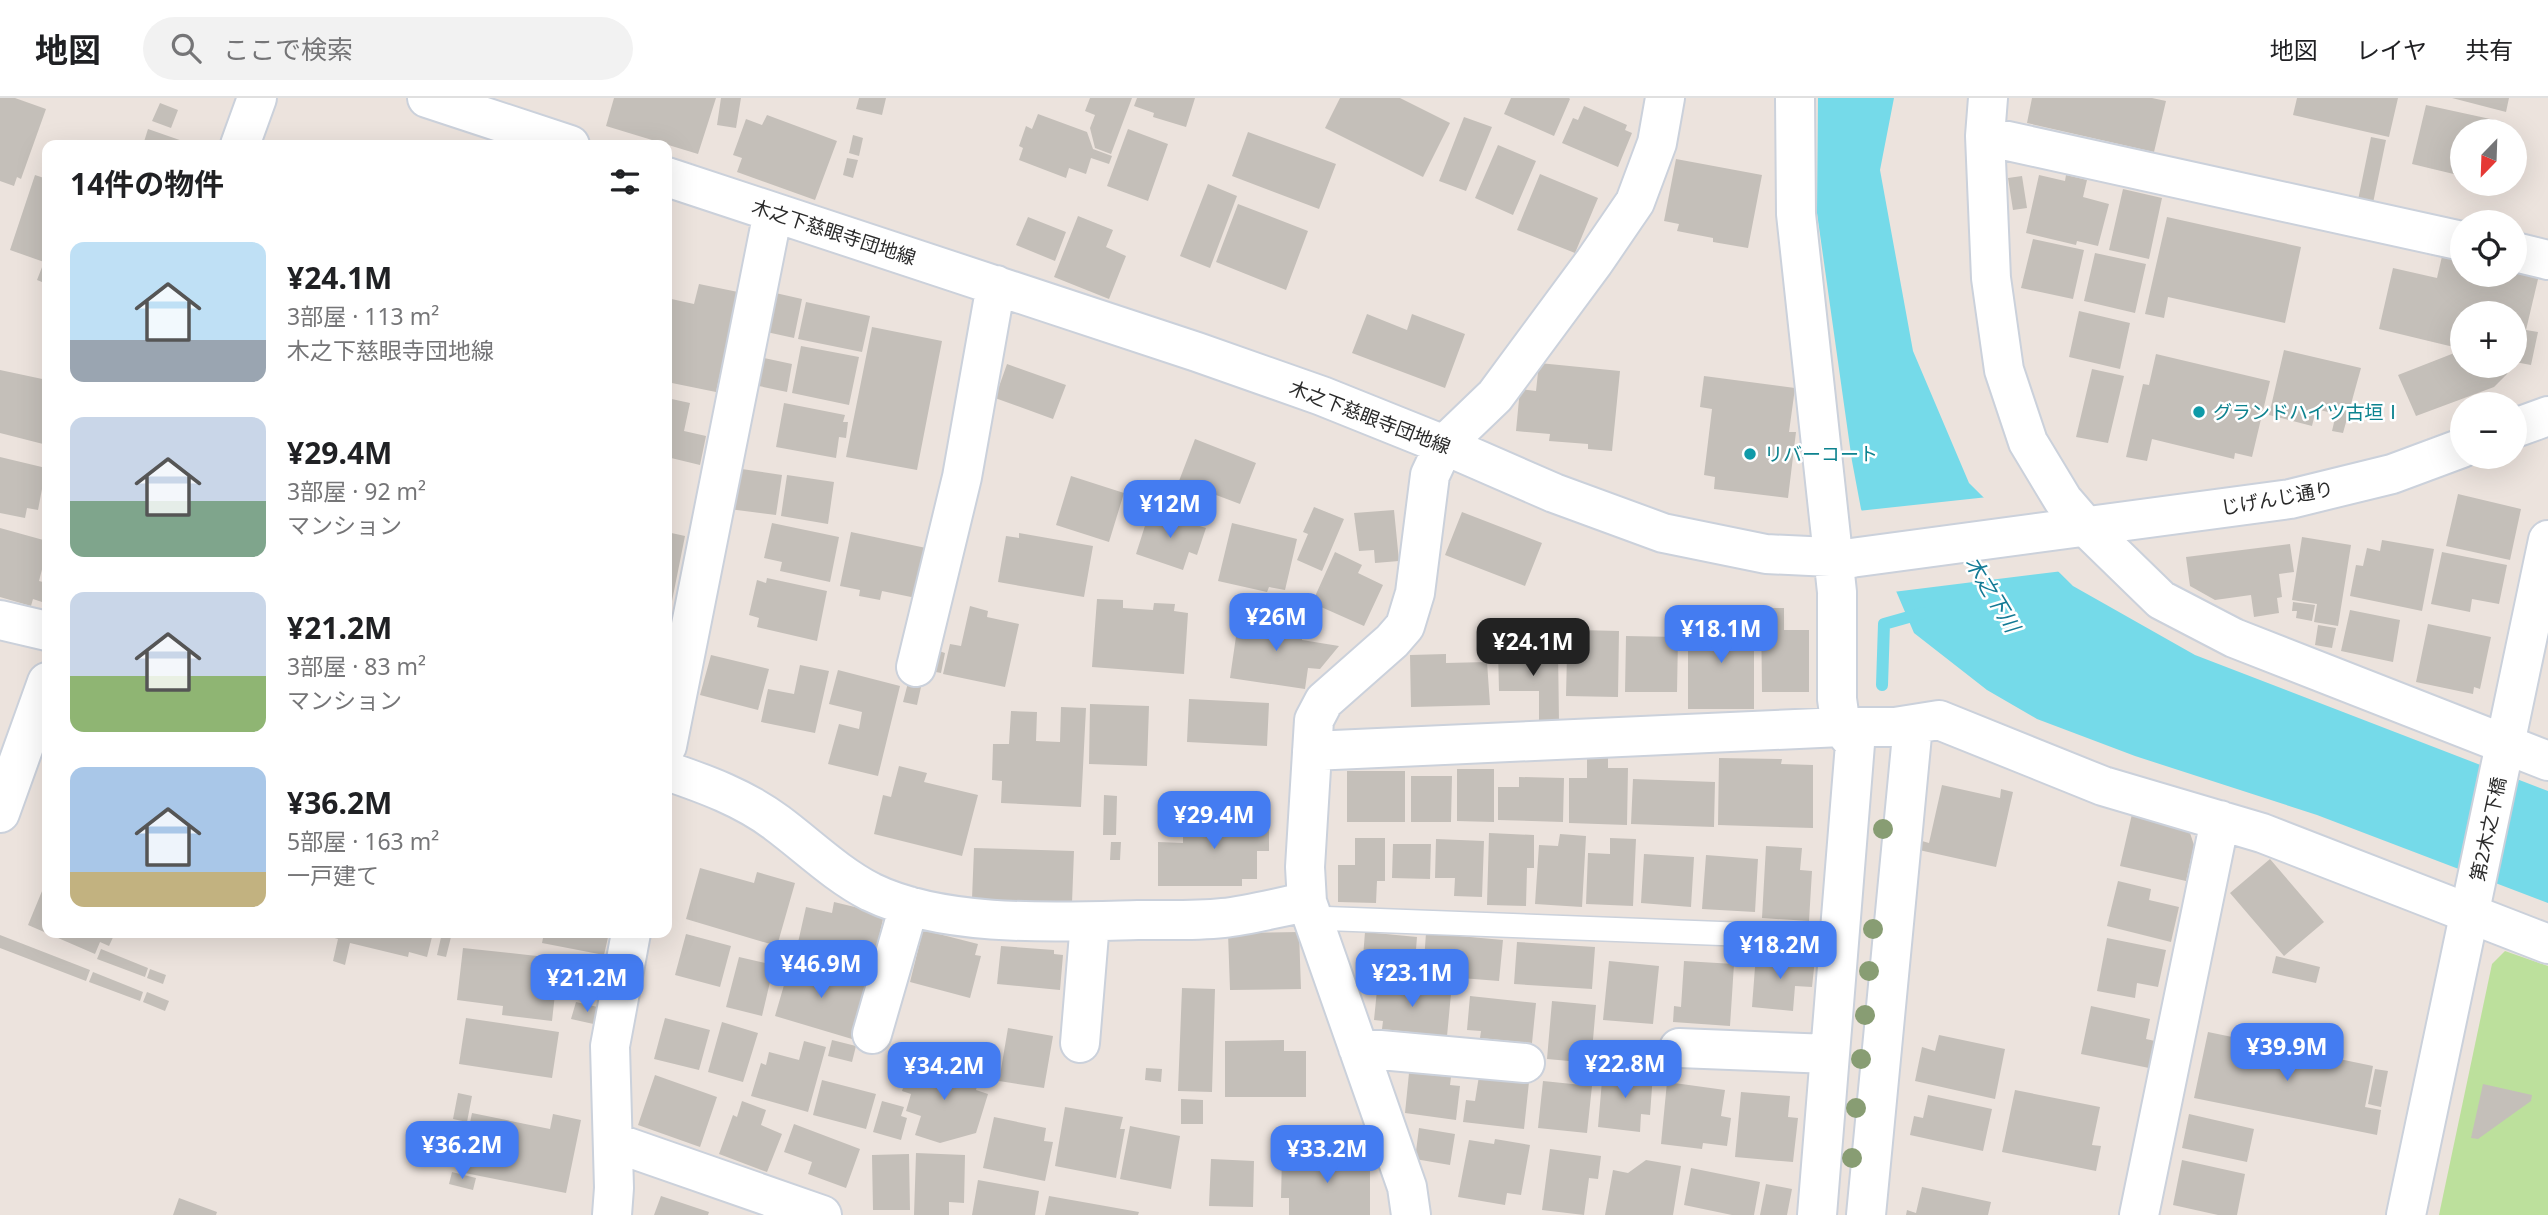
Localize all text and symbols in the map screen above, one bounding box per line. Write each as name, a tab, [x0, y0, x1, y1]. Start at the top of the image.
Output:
search box	[143, 17, 633, 80]
text: 地図	[35, 27, 101, 72]
icon: search	[167, 29, 205, 67]
text: ここで検索	[223, 31, 353, 67]
text: 地図	[2270, 33, 2318, 66]
text: レイヤ	[2356, 33, 2427, 66]
text: 共有	[2465, 33, 2513, 66]
north arrow	[2450, 119, 2527, 196]
map controls	[2450, 119, 2527, 469]
text: 14件の物件	[70, 163, 224, 204]
icon: filters	[606, 163, 644, 201]
street label: 木之下慈眼寺団地線	[749, 193, 919, 271]
button: locate	[2450, 210, 2527, 287]
text: ¥24.1M	[287, 257, 392, 298]
icon: home	[126, 270, 210, 354]
text: 3部屋 · 113 m²	[287, 300, 439, 332]
button: +	[2450, 301, 2527, 378]
text: 木之下慈眼寺団地線	[287, 334, 494, 366]
street label: 木之下慈眼寺団地線	[1286, 374, 1454, 460]
button: −	[2450, 392, 2527, 469]
place label: グランドハイツ古垣Ⅰ	[2213, 399, 2403, 425]
marker: グランドハイツ古垣Ⅰ	[2191, 404, 2207, 420]
text: ¥29.4M	[287, 432, 392, 473]
place label: リバーコート	[1764, 441, 1878, 467]
icon: home	[126, 445, 210, 529]
marker: リバーコート	[1742, 446, 1758, 462]
text: 3部屋 · 92 m²	[287, 475, 426, 507]
street label: じげんじ通り	[2219, 475, 2335, 521]
pin: ¥12M	[1129, 480, 1211, 540]
text: ¥12M	[1139, 487, 1201, 519]
text: マンション	[287, 509, 402, 541]
water label: 木之下川	[1959, 551, 2028, 639]
pin: ¥26M	[1235, 594, 1317, 653]
text: ¥26M	[1245, 600, 1307, 632]
pin: ¥18.1M	[1664, 606, 1778, 665]
text: ¥21.2M	[287, 607, 392, 648]
text: ¥18.1M	[1681, 612, 1761, 644]
pin: ¥24.1M	[1476, 618, 1590, 678]
icon: home	[126, 620, 210, 704]
text: ¥24.1M	[1493, 625, 1573, 657]
text: 3部屋 · 83 m²	[287, 650, 426, 682]
text: マンション	[287, 684, 402, 716]
street label: 第2木之下橋	[2464, 775, 2512, 883]
text: ¥36.2M	[287, 782, 392, 823]
pin: ¥29.4M	[1157, 792, 1271, 851]
icon: home	[126, 795, 210, 879]
text: ¥29.4M	[1174, 798, 1254, 830]
text: 5部屋 · 163 m²	[287, 825, 439, 857]
text: 一戸建て	[287, 859, 379, 891]
pin: ¥18.2M	[1723, 922, 1837, 981]
text: ¥18.2M	[1740, 928, 1820, 960]
pin: ¥46.9M	[764, 940, 878, 1000]
text: ¥46.9M	[781, 947, 861, 979]
pin: ¥23.1M	[1355, 950, 1469, 1009]
pin: ¥21.2M	[530, 954, 644, 1014]
text: ¥23.1M	[1372, 956, 1452, 988]
text: ¥21.2M	[547, 961, 627, 993]
pin: ¥39.9M	[2230, 1024, 2344, 1083]
text: ¥39.9M	[2247, 1030, 2327, 1062]
pin: ¥22.8M	[1568, 1040, 1682, 1100]
pin: ¥34.2M	[887, 1042, 1001, 1102]
text: ¥22.8M	[1585, 1047, 1665, 1079]
text: ¥34.2M	[904, 1049, 984, 1081]
pin: ¥36.2M	[405, 1122, 519, 1181]
pin: ¥33.2M	[1270, 1126, 1384, 1185]
text: ¥36.2M	[422, 1128, 502, 1160]
text: ¥33.2M	[1287, 1132, 1367, 1164]

